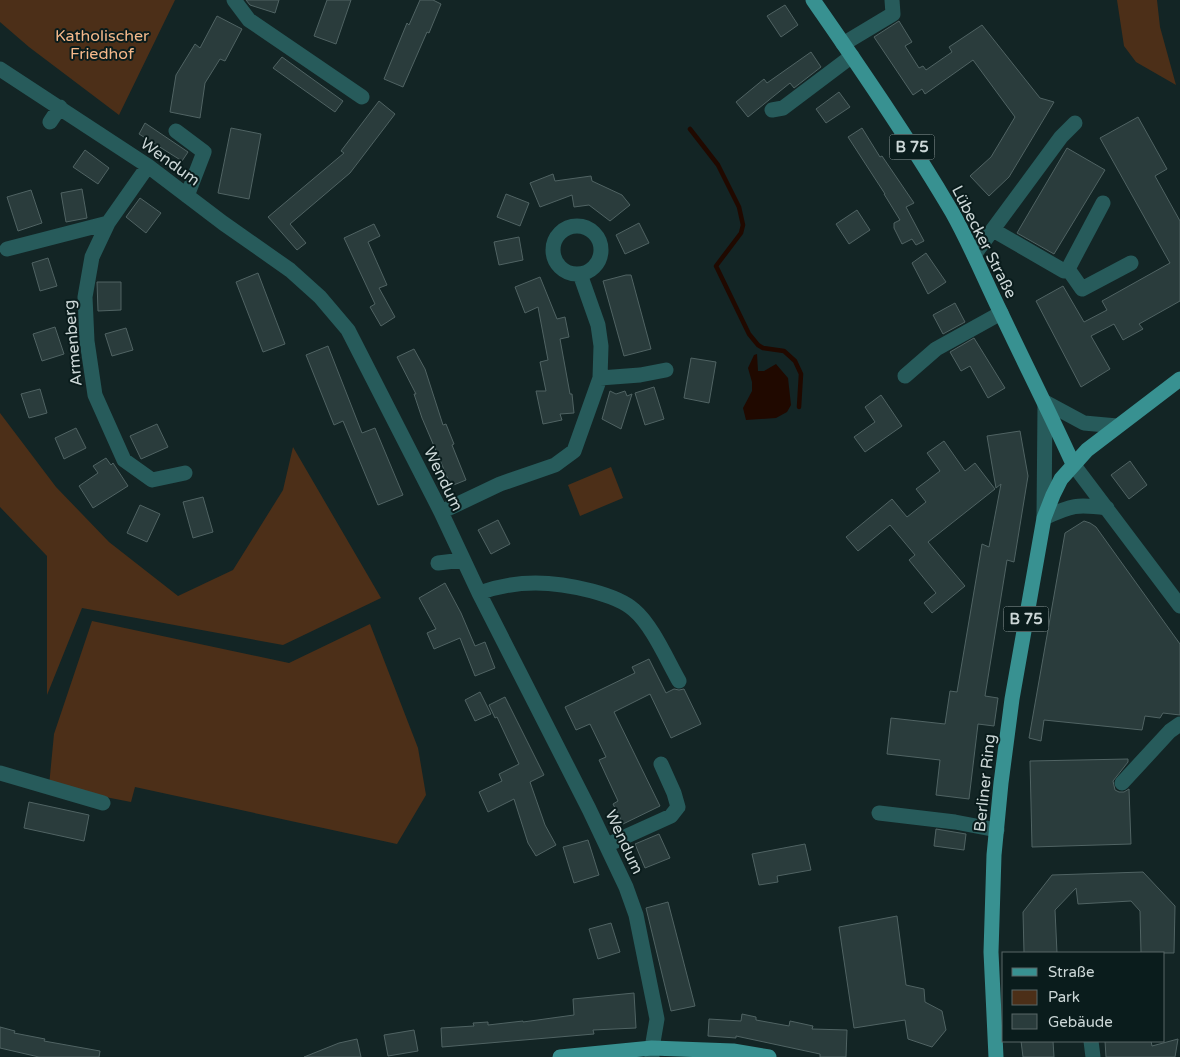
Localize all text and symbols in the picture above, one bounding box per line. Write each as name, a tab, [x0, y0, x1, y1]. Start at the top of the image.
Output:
park label: Katholischer Friedhof	[55, 26, 150, 64]
street label: Wendum	[136, 134, 204, 190]
road number: B 75	[890, 134, 934, 160]
street label: Lübecker Straße	[947, 182, 1021, 302]
street label: Armenberg	[59, 299, 87, 387]
street label: Wendum	[419, 444, 467, 514]
road number: B 75	[1004, 606, 1048, 632]
street label: Berliner Ring	[970, 733, 1000, 833]
street label: Wendum	[600, 807, 648, 877]
legend	[1002, 952, 1165, 1042]
text: Straße	[1048, 963, 1094, 981]
text: Park	[1048, 988, 1080, 1006]
text: Gebäude	[1048, 1013, 1113, 1031]

